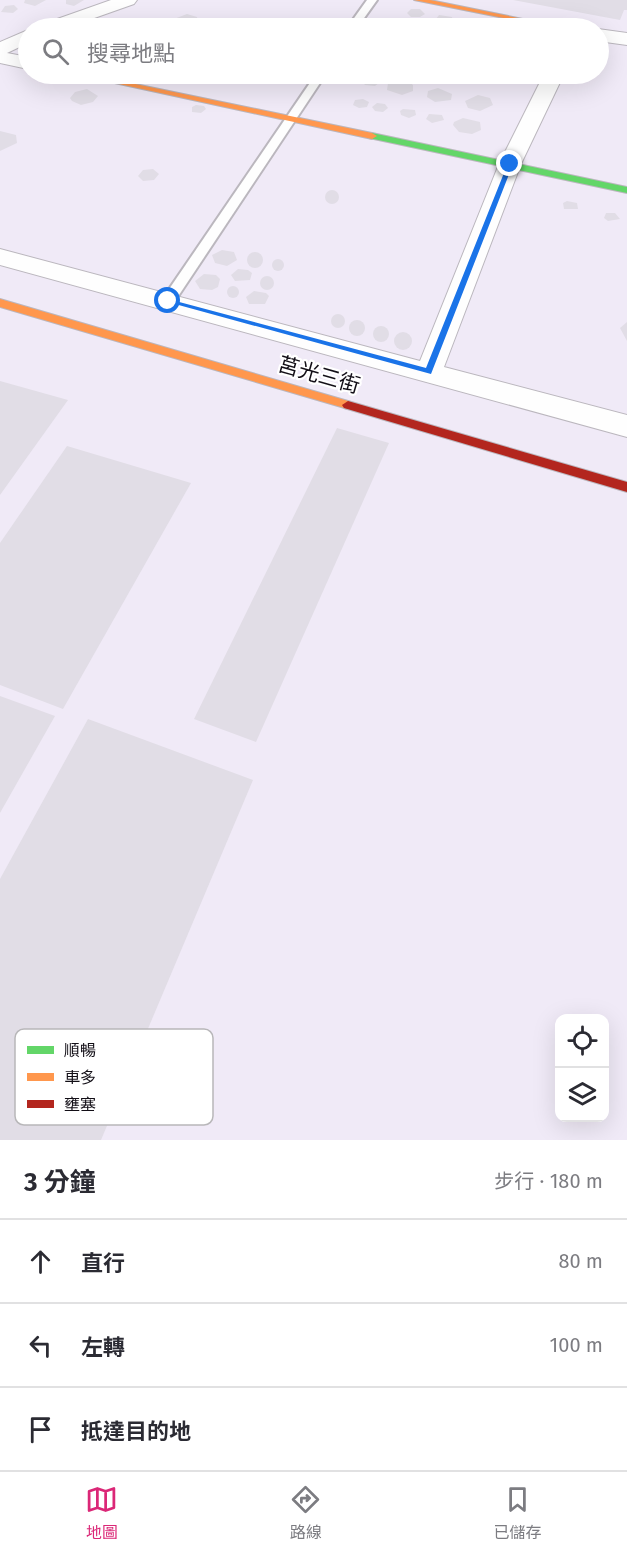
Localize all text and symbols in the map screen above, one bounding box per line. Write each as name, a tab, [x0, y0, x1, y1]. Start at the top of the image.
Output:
search box	[18, 18, 609, 84]
icon: search	[39, 35, 72, 68]
text: 搜尋地點	[87, 40, 175, 67]
route end	[496, 150, 522, 176]
route start	[154, 287, 180, 313]
street label: 莒光三街	[275, 351, 363, 399]
map controls	[555, 1014, 609, 1122]
button: locate	[555, 1014, 609, 1068]
legend	[15, 1029, 213, 1125]
text: 順暢	[64, 1041, 96, 1060]
text: 車多	[64, 1068, 96, 1087]
button: layers	[555, 1068, 609, 1122]
text: 壅塞	[64, 1095, 96, 1114]
text: 3 分鐘	[24, 1167, 96, 1198]
text: 步行 · 180 m	[494, 1169, 603, 1193]
icon: ahead	[24, 1245, 57, 1278]
text: 80 m	[558, 1249, 603, 1273]
text: 直行	[81, 1250, 125, 1277]
icon: left	[24, 1329, 57, 1362]
text: 100 m	[550, 1333, 603, 1357]
text: 左轉	[81, 1334, 125, 1361]
icon: arrive	[24, 1413, 57, 1446]
text: 抵達目的地	[81, 1418, 191, 1445]
tab: 地圖	[85, 1483, 118, 1543]
tab: 路線	[289, 1483, 322, 1543]
tab: 已儲存	[493, 1483, 541, 1543]

